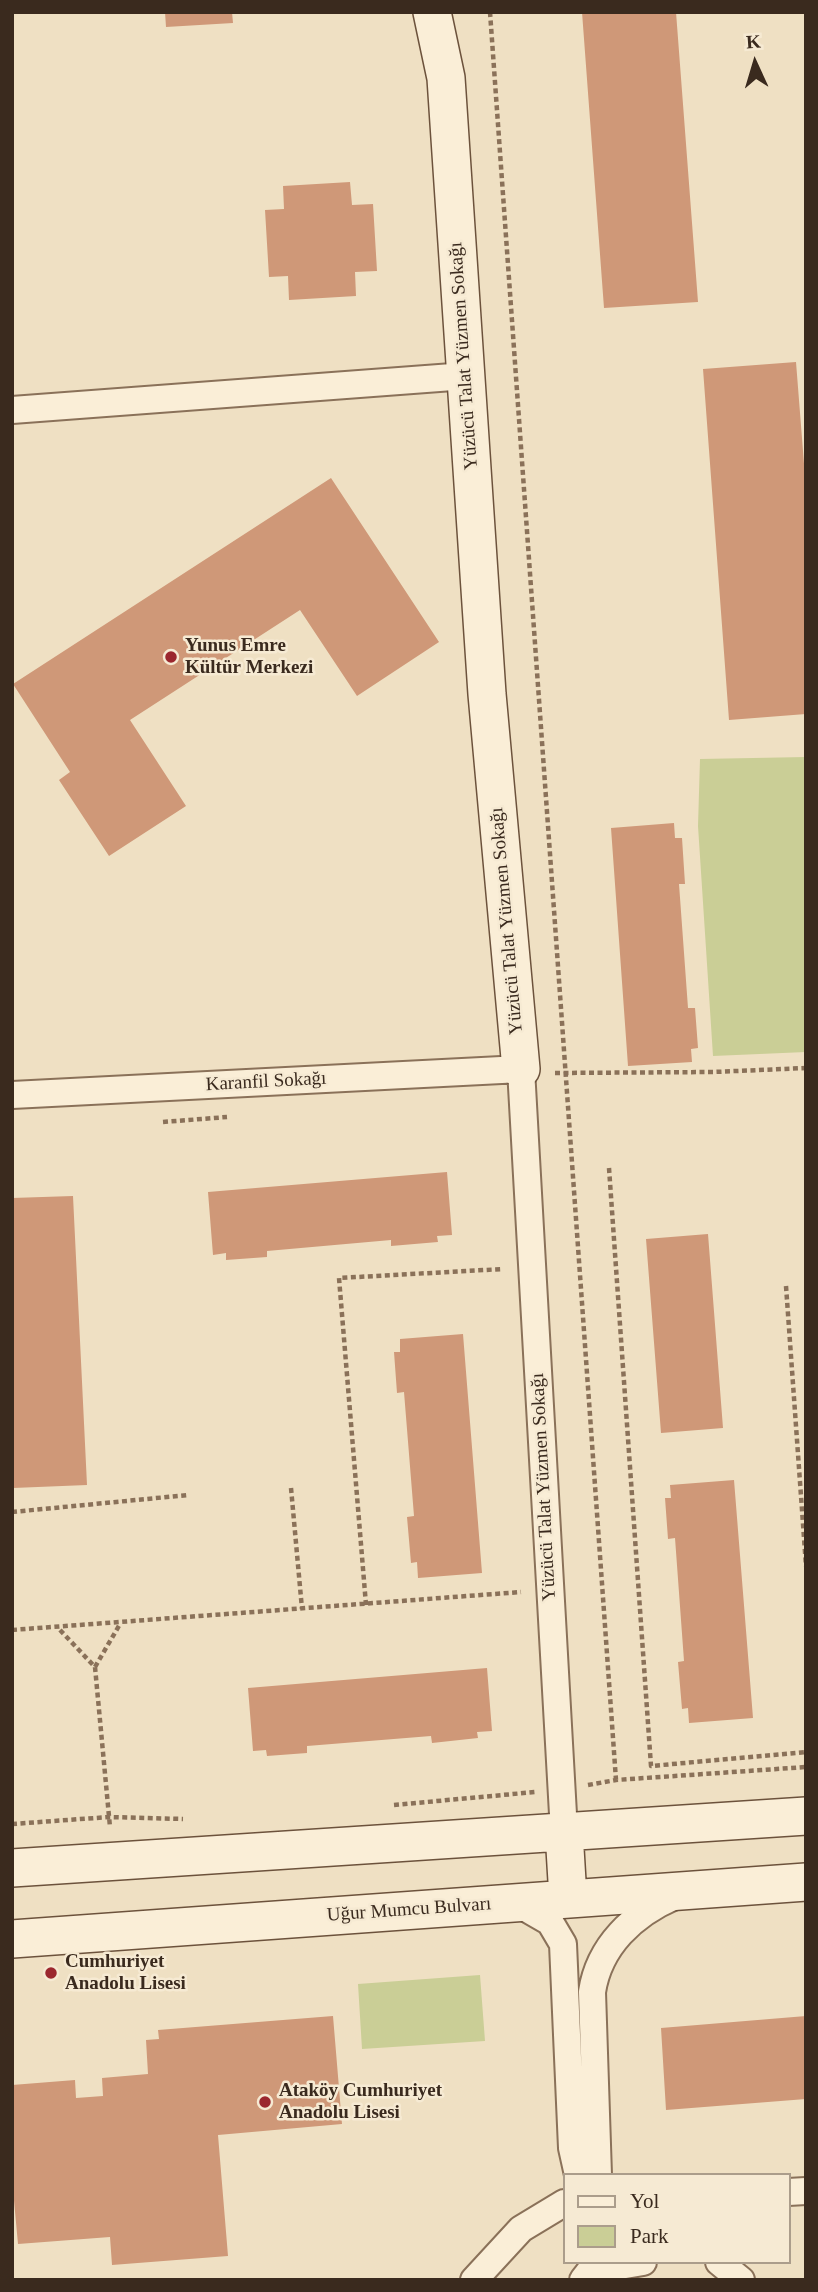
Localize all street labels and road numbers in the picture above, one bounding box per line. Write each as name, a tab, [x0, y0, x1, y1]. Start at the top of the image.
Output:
street label: Yüzücü Talat Yüzmen Sokağı	[445, 241, 483, 471]
street label: Yüzücü Talat Yüzmen Sokağı	[486, 806, 528, 1036]
street label: Karanfil Sokağı	[205, 1067, 327, 1097]
street label: Yüzücü Talat Yüzmen Sokağı	[527, 1372, 561, 1602]
street label: Uğur Mumcu Bulvarı	[326, 1893, 492, 1927]

